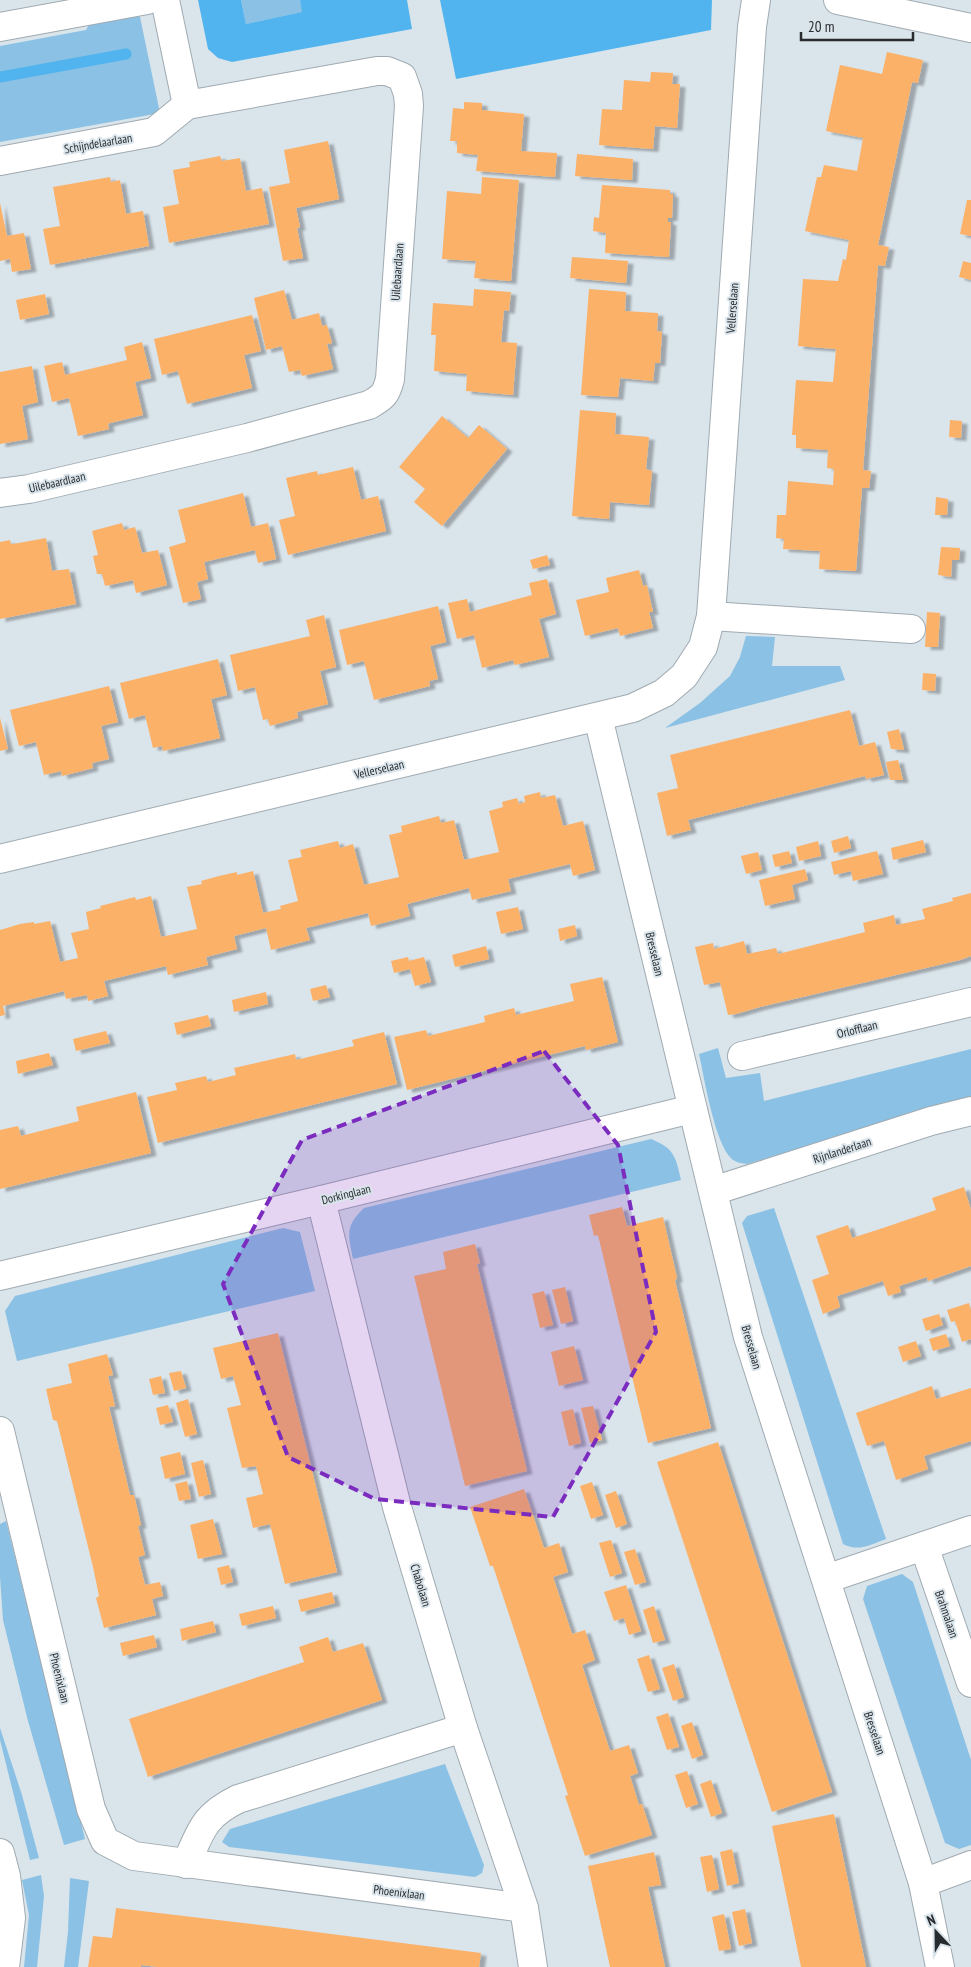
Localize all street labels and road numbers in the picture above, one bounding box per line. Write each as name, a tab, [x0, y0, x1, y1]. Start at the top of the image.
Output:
street label: Schijndelaarlaan	[63, 130, 133, 156]
street label: Uilebaardlaan	[388, 243, 406, 301]
street label: Vellerselaan	[723, 282, 741, 335]
street label: Uilebaardlaan	[27, 468, 87, 496]
street label: Vellerselaan	[352, 756, 405, 782]
street label: Bresselaan	[643, 931, 667, 977]
street label: Orlofflaan	[835, 1017, 879, 1041]
street label: Rijnlanderlaan	[811, 1134, 873, 1166]
street label: Dorkinglaan	[320, 1181, 372, 1207]
street label: Bresselaan	[739, 1323, 765, 1371]
street label: Chabolaan	[407, 1562, 435, 1608]
street label: Brahmalaan	[932, 1588, 962, 1640]
street label: Phoenixlaan	[47, 1651, 73, 1705]
street label: Bresselaan	[861, 1709, 889, 1757]
street label: Phoenixlaan	[373, 1881, 425, 1903]

